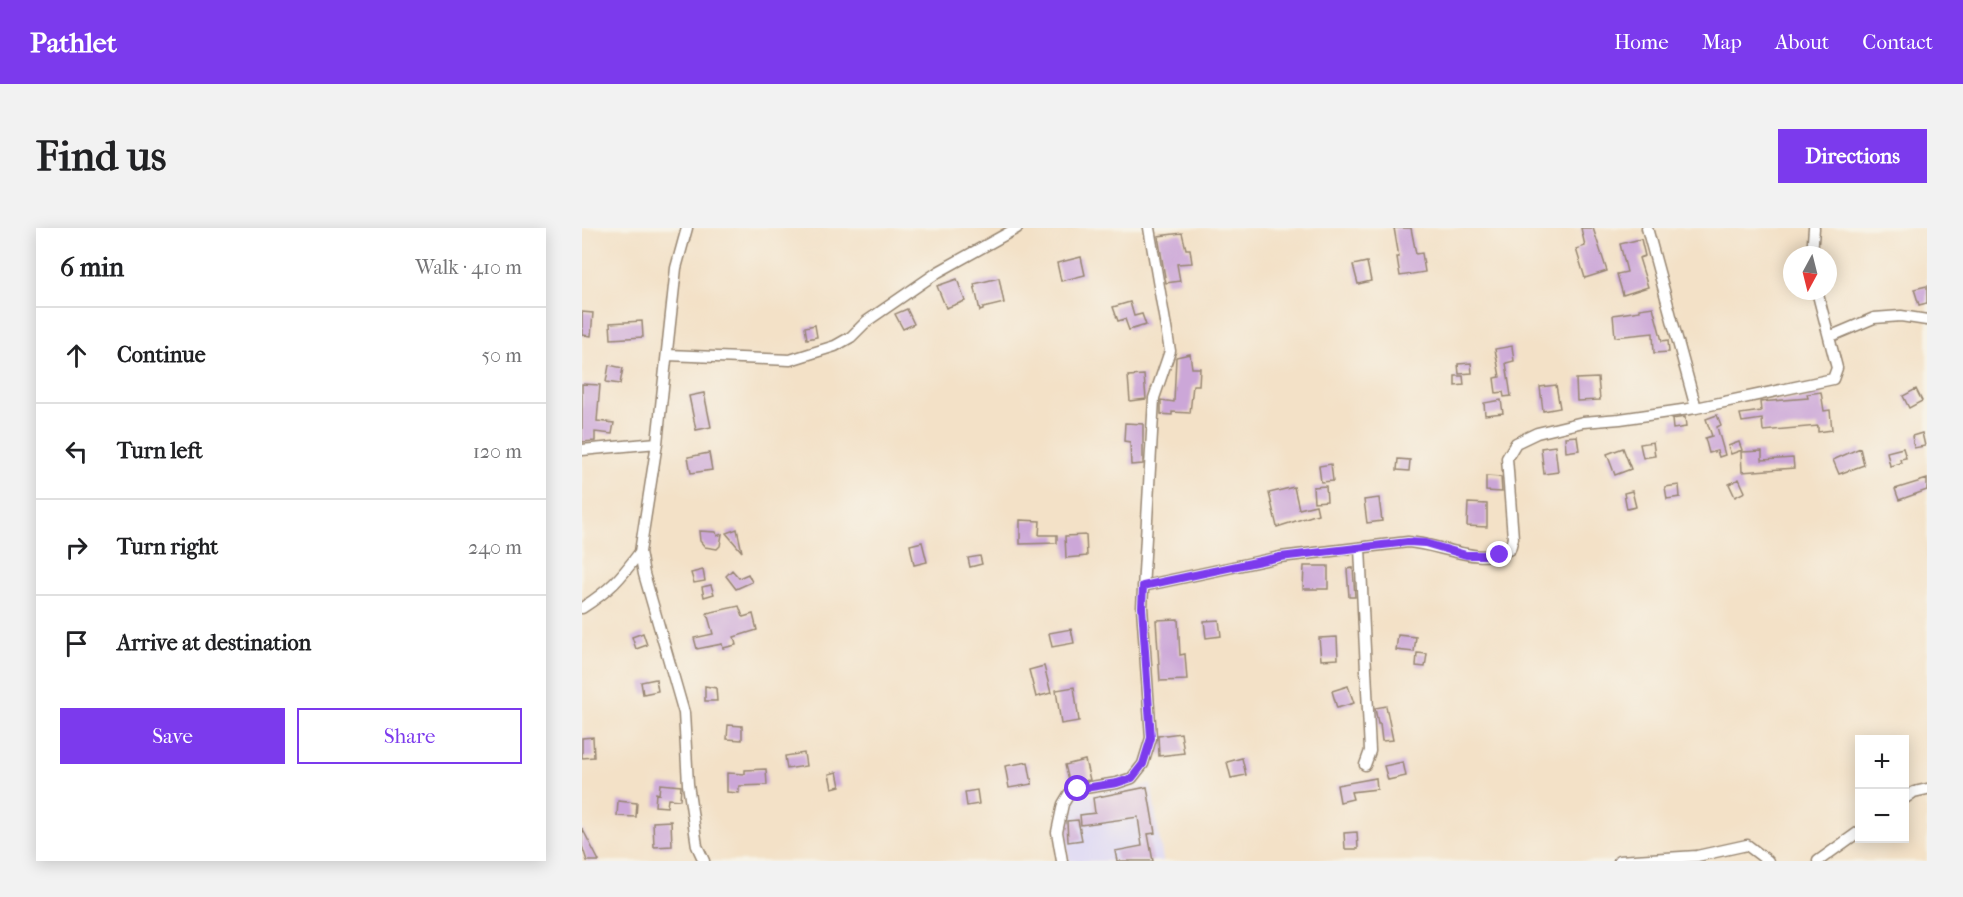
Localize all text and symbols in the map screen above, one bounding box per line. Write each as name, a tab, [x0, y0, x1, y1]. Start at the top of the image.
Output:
text: Pathlet	[30, 26, 117, 59]
text: Home	[1614, 30, 1669, 54]
text: Map	[1702, 30, 1742, 54]
text: About	[1775, 30, 1829, 54]
text: Contact	[1862, 30, 1933, 54]
button: Directions	[1778, 129, 1927, 183]
text: Find us	[36, 132, 166, 181]
north arrow	[1783, 246, 1837, 300]
text: 6 min	[60, 252, 124, 283]
text: Walk · 410 m	[415, 256, 522, 279]
icon: ahead	[60, 339, 93, 372]
text: Continue	[117, 342, 206, 368]
text: 50 m	[481, 344, 522, 367]
icon: left	[60, 435, 93, 468]
text: Turn left	[117, 438, 203, 464]
text: 120 m	[473, 440, 522, 463]
icon: right	[60, 531, 93, 564]
text: Turn right	[117, 534, 218, 560]
text: 240 m	[468, 536, 522, 559]
route end	[1486, 541, 1512, 567]
icon: arrive	[60, 627, 93, 660]
text: Arrive at destination	[117, 630, 311, 656]
button: Save	[60, 708, 285, 764]
button: Share	[297, 708, 522, 764]
map controls	[1855, 735, 1909, 843]
button: +	[1855, 735, 1909, 789]
route start	[1064, 775, 1090, 801]
button: −	[1855, 789, 1909, 843]

